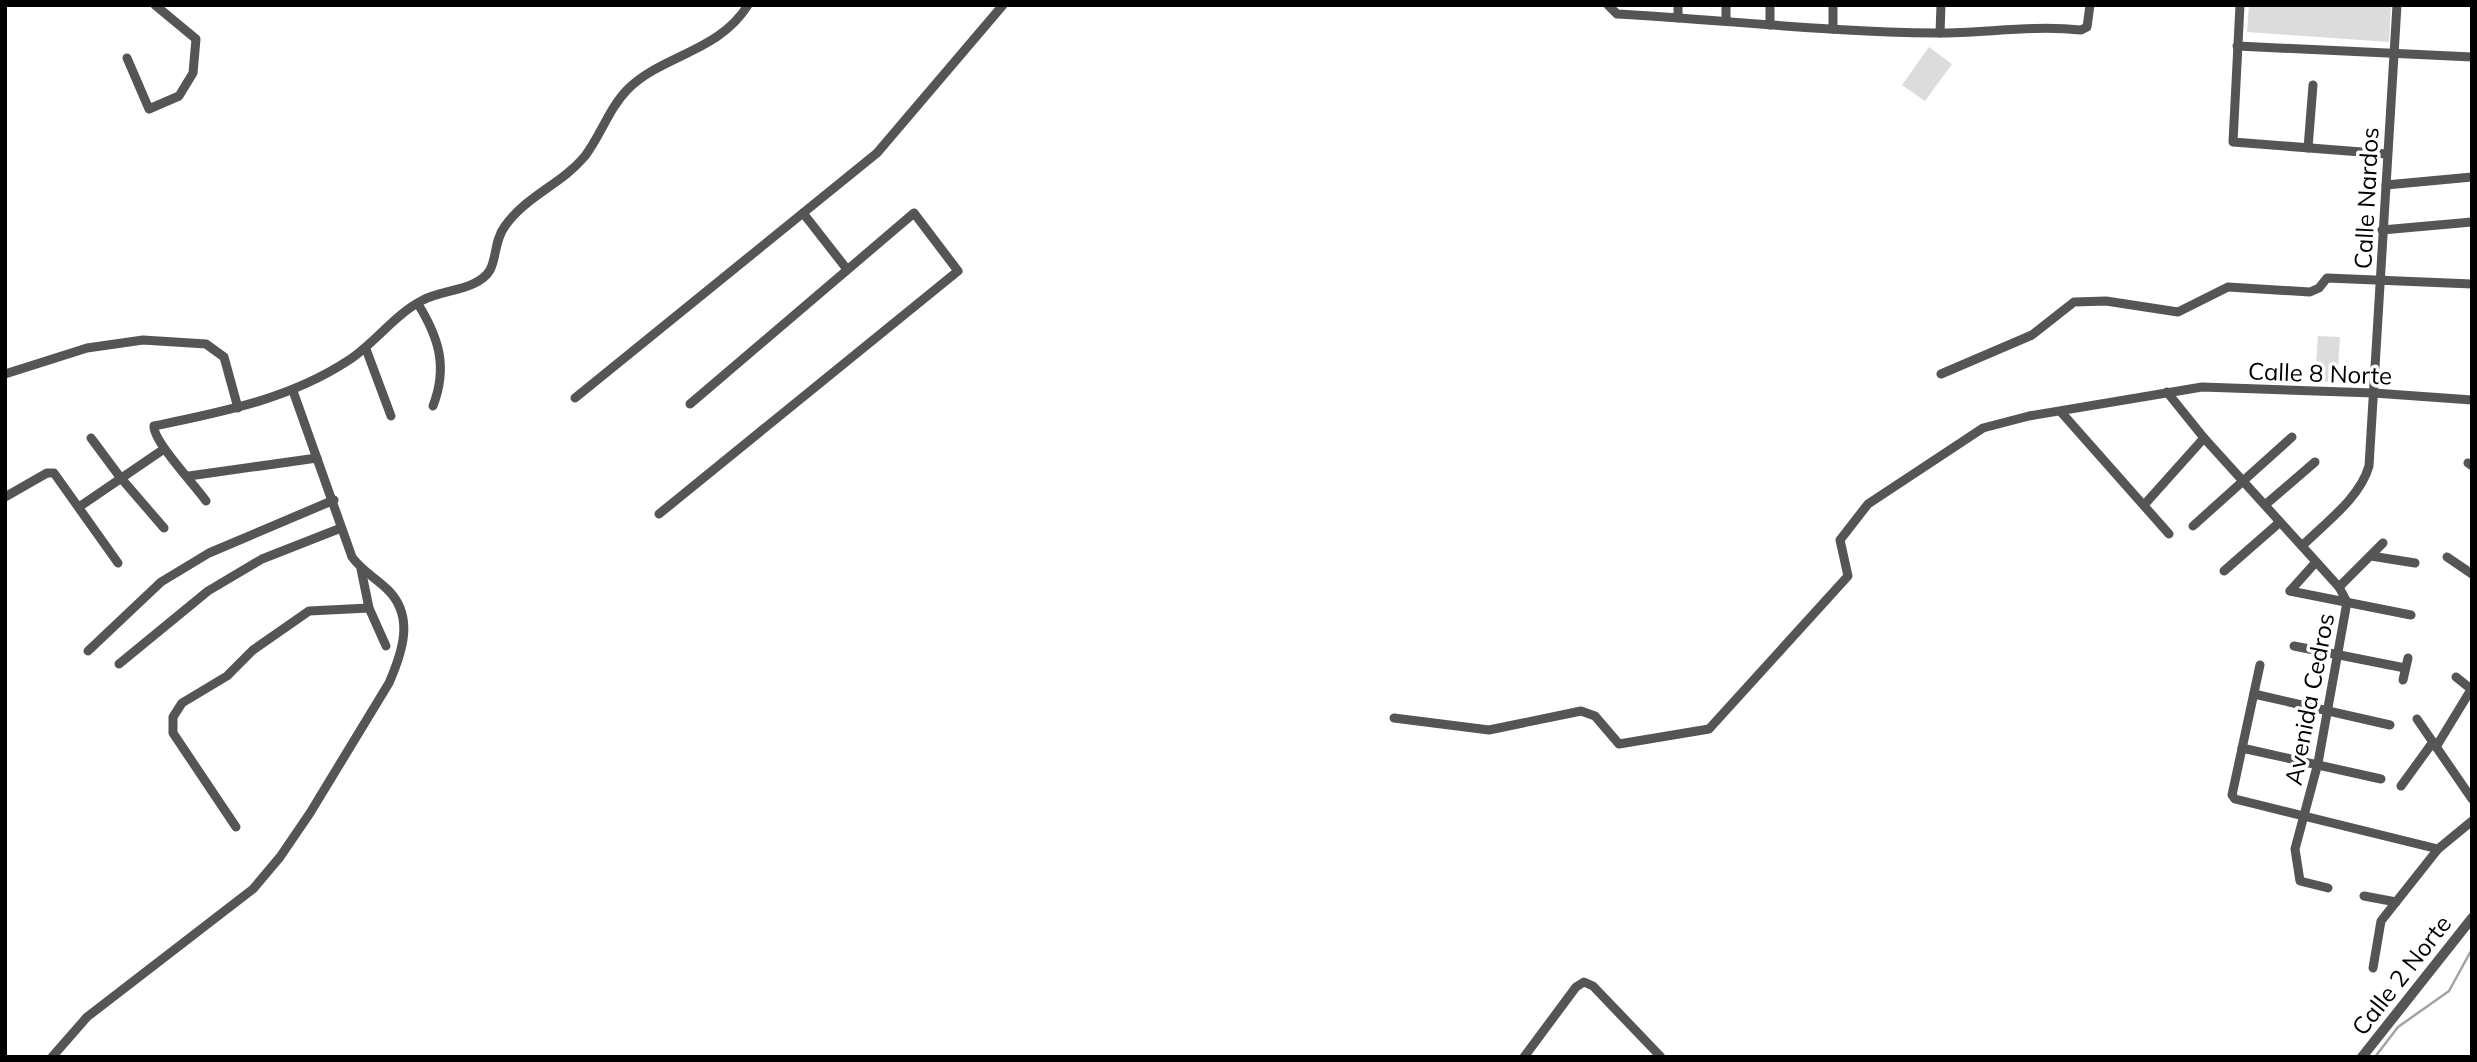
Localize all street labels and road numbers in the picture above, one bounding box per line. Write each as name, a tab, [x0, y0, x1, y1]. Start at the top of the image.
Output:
street label: Calle Nardos	[2347, 126, 2385, 270]
street label: Calle 8 Norte	[2247, 355, 2393, 391]
street label: Avenida Cedros	[2278, 610, 2340, 788]
street label: Calle 2 Norte	[2345, 909, 2457, 1041]

